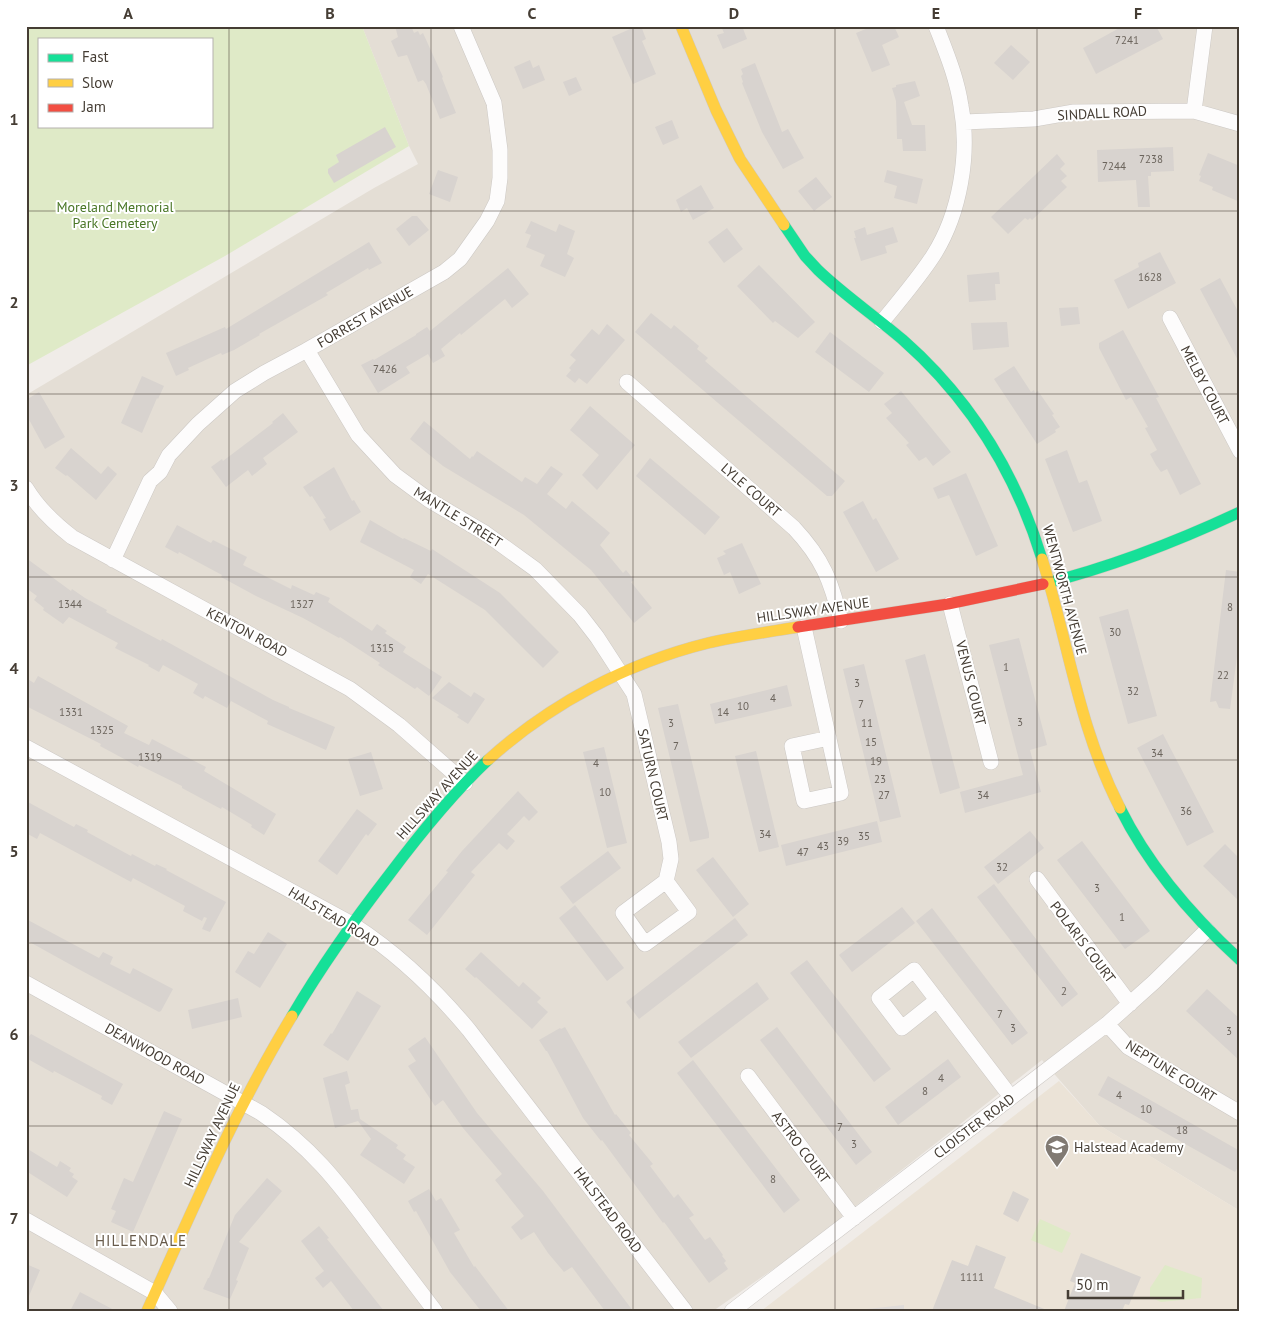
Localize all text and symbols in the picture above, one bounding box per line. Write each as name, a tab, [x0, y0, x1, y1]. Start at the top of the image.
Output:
text: A	[123, 3, 133, 23]
text: B	[325, 3, 335, 23]
text: C	[528, 3, 537, 23]
text: D	[729, 3, 739, 23]
text: E	[932, 3, 940, 23]
text: F	[1134, 3, 1142, 23]
house number: 7241	[1115, 33, 1139, 47]
legend	[38, 38, 212, 128]
text: Fast	[82, 47, 109, 66]
text: Slow	[82, 73, 113, 92]
text: Jam	[81, 97, 106, 116]
street label: SINDALL ROAD	[1057, 102, 1147, 124]
text: 1	[9, 109, 19, 129]
house number: 7238	[1139, 152, 1163, 166]
house number: 7244	[1102, 159, 1126, 173]
park label: Moreland Memorial Park Cemetery	[56, 198, 174, 232]
house number: 1628	[1138, 270, 1162, 284]
street label: FORREST AVENUE	[314, 282, 416, 352]
text: 2	[9, 292, 19, 312]
street label: MELBY COURT	[1177, 342, 1233, 428]
house number: 7426	[373, 362, 397, 376]
street label: LYLE COURT	[717, 459, 785, 521]
text: 3	[9, 475, 19, 495]
street label: MANTLE STREET	[410, 483, 506, 552]
street label: WENTWORTH AVENUE	[1039, 523, 1091, 657]
street label: HILLSWAY AVENUE	[755, 593, 871, 627]
house number: 1344	[58, 597, 82, 611]
house number: 1327	[290, 597, 314, 611]
house number: 8	[1227, 600, 1233, 614]
street label: KENTON ROAD	[203, 603, 291, 661]
house number: 30	[1109, 625, 1121, 639]
street label: VENUS COURT	[952, 638, 990, 727]
house number: 1315	[370, 641, 394, 655]
text: 4	[9, 658, 19, 678]
house number: 1	[1003, 660, 1009, 674]
house number: 22	[1217, 668, 1229, 682]
house number: 3	[854, 676, 860, 690]
house number: 32	[1127, 684, 1139, 698]
house number: 4	[770, 691, 776, 705]
house number: 7	[858, 697, 864, 711]
house number: 10	[737, 699, 749, 713]
house number: 1331	[59, 705, 83, 719]
house number: 14	[717, 705, 729, 719]
house number: 3	[1017, 715, 1023, 729]
house number: 3	[668, 716, 674, 730]
house number: 11	[861, 716, 873, 730]
house number: 1325	[90, 723, 114, 737]
street label: SATURN COURT	[634, 727, 672, 823]
house number: 15	[865, 735, 877, 749]
house number: 7	[673, 739, 679, 753]
house number: 34	[1151, 746, 1163, 760]
street label: HILLSWAY AVENUE	[392, 747, 482, 843]
house number: 1319	[138, 750, 162, 764]
house number: 19	[870, 754, 882, 768]
house number: 4	[593, 756, 599, 770]
house number: 23	[874, 772, 886, 786]
house number: 10	[599, 785, 611, 799]
house number: 27	[878, 788, 890, 802]
house number: 34	[977, 788, 989, 802]
house number: 36	[1180, 804, 1192, 818]
house number: 34	[759, 827, 771, 841]
house number: 35	[858, 829, 870, 843]
house number: 39	[837, 834, 849, 848]
house number: 43	[817, 839, 829, 853]
text: 5	[9, 841, 19, 861]
house number: 47	[797, 845, 809, 859]
house number: 32	[996, 860, 1008, 874]
house number: 3	[1094, 881, 1100, 895]
street label: HALSTEAD ROAD	[285, 883, 383, 951]
street label: POLARIS COURT	[1046, 898, 1120, 987]
house number: 1	[1119, 910, 1125, 924]
house number: 2	[1061, 984, 1067, 998]
house number: 7	[997, 1007, 1003, 1021]
street label: DEANWOOD ROAD	[102, 1019, 208, 1089]
house number: 3	[1010, 1021, 1016, 1035]
text: 6	[9, 1024, 19, 1044]
house number: 3	[1226, 1024, 1232, 1038]
street label: NEPTUNE COURT	[1122, 1036, 1220, 1106]
house number: 4	[938, 1071, 944, 1085]
street label: HILLSWAY AVENUE	[180, 1080, 244, 1190]
house number: 8	[922, 1084, 928, 1098]
house number: 4	[1116, 1088, 1122, 1102]
street label: CLOISTER ROAD	[930, 1090, 1018, 1162]
house number: 10	[1140, 1102, 1152, 1116]
street label: ASTRO COURT	[768, 1107, 834, 1187]
house number: 7	[837, 1120, 843, 1134]
house number: 18	[1176, 1123, 1188, 1137]
school or university icon: Halstead Academy	[1044, 1134, 1070, 1168]
house number: 3	[851, 1137, 857, 1151]
place label: Halstead Academy	[1074, 1138, 1184, 1156]
street label: HALSTEAD ROAD	[570, 1163, 646, 1257]
house number: 8	[770, 1172, 776, 1186]
text: 7	[9, 1208, 19, 1228]
district label: HILLENDALE	[95, 1231, 187, 1250]
scale bar	[1068, 1267, 1184, 1299]
house number: 1111	[960, 1270, 984, 1284]
text: 50 m	[1076, 1275, 1109, 1294]

